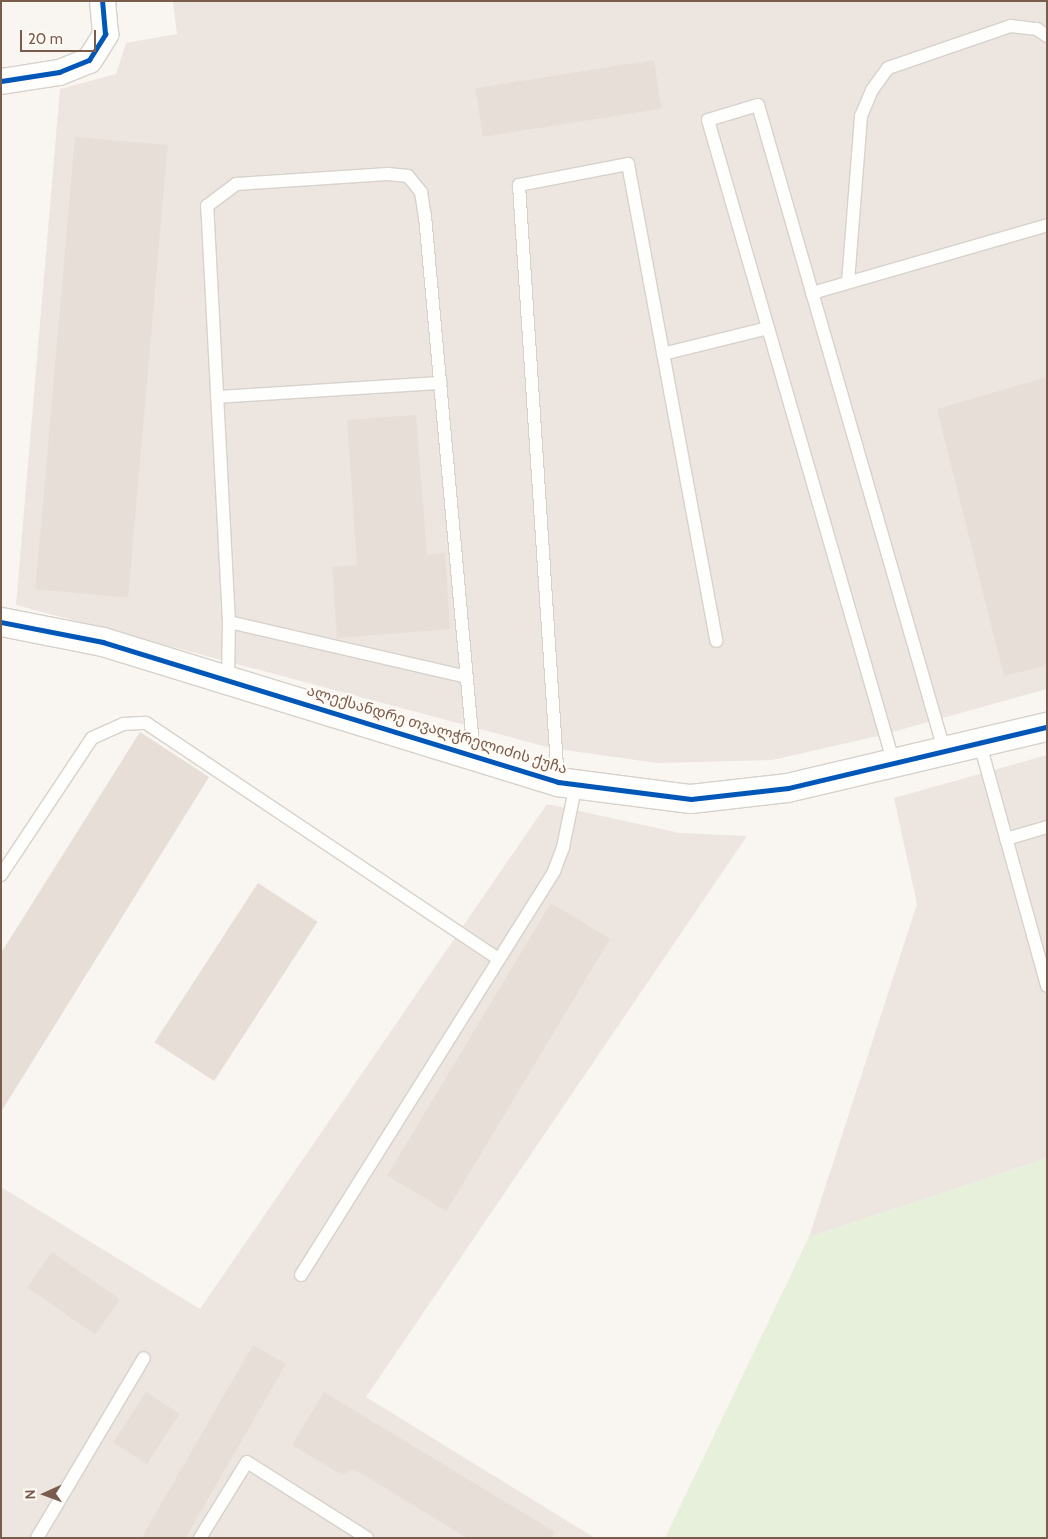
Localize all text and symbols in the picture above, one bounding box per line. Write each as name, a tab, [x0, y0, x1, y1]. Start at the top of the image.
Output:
scale bar	[22, 20, 99, 52]
text: 20 m	[28, 30, 63, 48]
street label: ალექსანდრე თვალჭრელიძის ქუჩა	[305, 682, 569, 778]
north arrow	[20, 1469, 70, 1519]
text: N	[21, 1489, 39, 1500]

